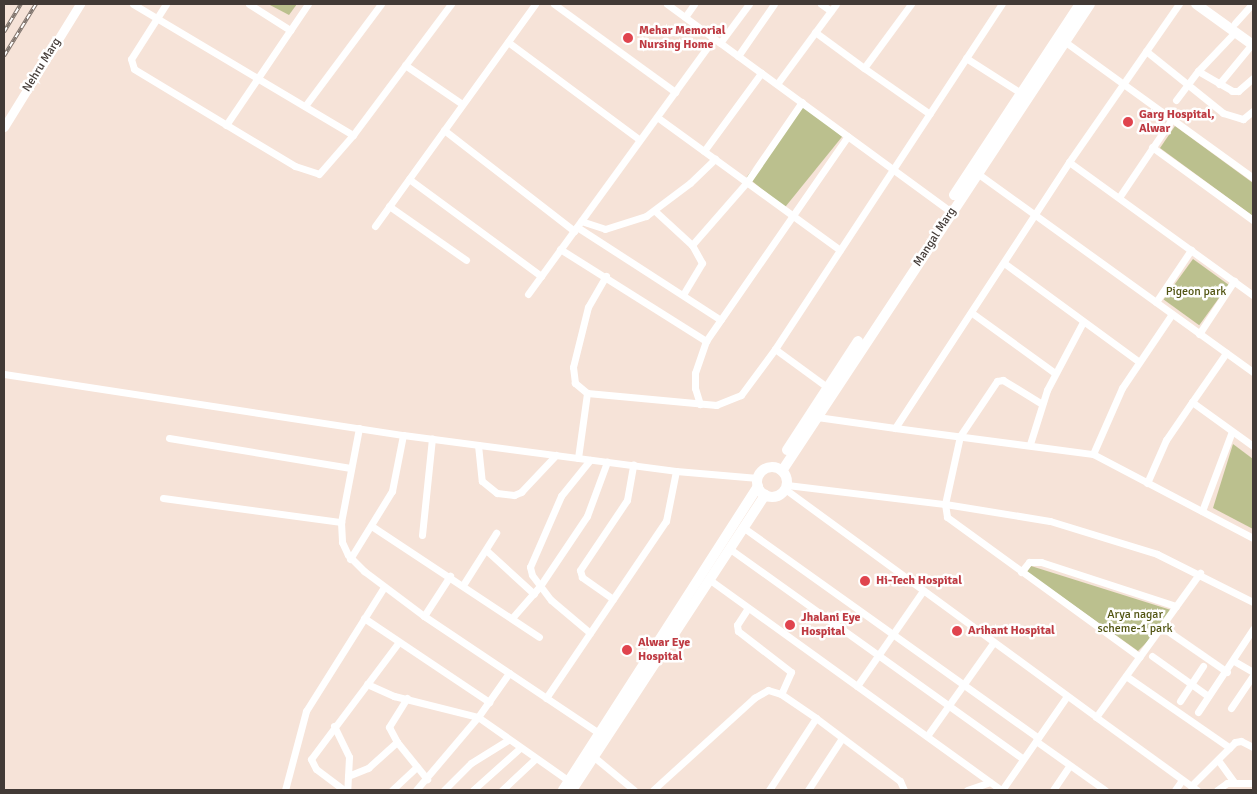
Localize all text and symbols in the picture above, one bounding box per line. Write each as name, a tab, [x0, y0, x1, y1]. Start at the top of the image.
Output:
place label: Mehar Memorial Nursing Home	[639, 24, 725, 52]
marker: Mehar Memorial Nursing Home	[621, 31, 635, 45]
street label: Nehru Marg	[20, 35, 64, 95]
place label: Garg Hospital, Alwar	[1139, 108, 1214, 136]
marker: Garg Hospital, Alwar	[1121, 115, 1135, 129]
street label: Mangal Marg	[911, 205, 959, 269]
park label: Pigeon park	[1166, 285, 1226, 299]
marker: Hi-Tech Hospital	[858, 574, 872, 588]
place label: Hi-Tech Hospital	[876, 574, 962, 588]
park label: Arya nagar scheme-1 park	[1097, 608, 1173, 636]
place label: Jhalani Eye Hospital	[801, 611, 861, 639]
marker: Jhalani Eye Hospital	[783, 618, 797, 632]
marker: Arihant Hospital	[950, 624, 964, 638]
place label: Arihant Hospital	[968, 624, 1055, 638]
place label: Alwar Eye Hospital	[638, 636, 690, 664]
marker: Alwar Eye Hospital	[620, 643, 634, 657]

